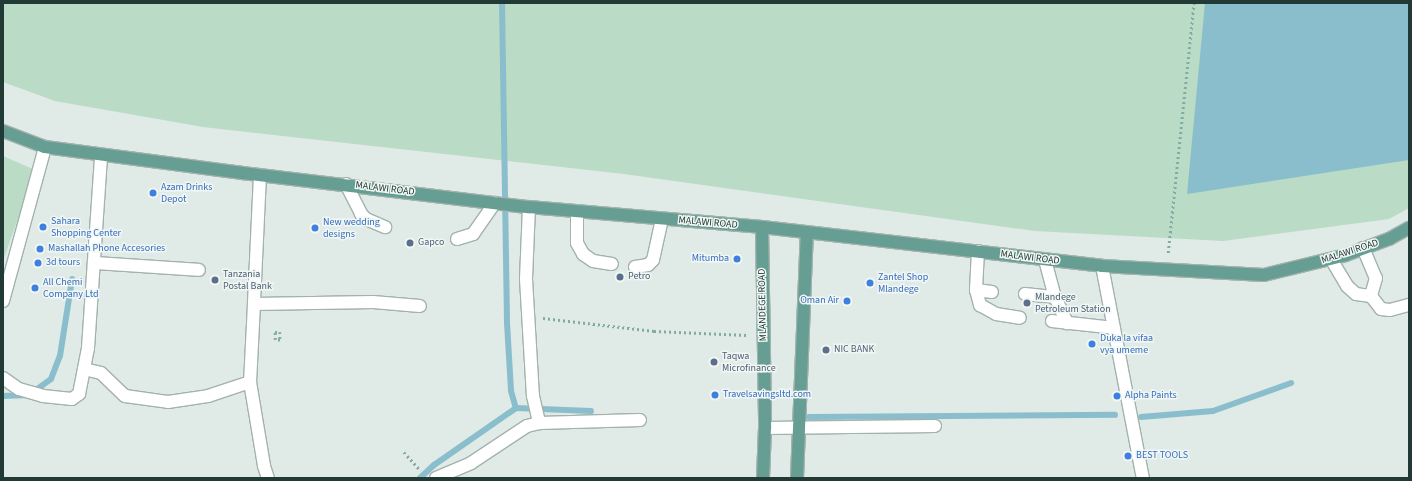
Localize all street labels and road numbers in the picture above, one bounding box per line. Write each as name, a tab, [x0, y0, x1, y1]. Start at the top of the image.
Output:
street label: MALAWI ROAD	[355, 179, 415, 199]
street label: MALAWI ROAD	[678, 214, 738, 232]
street label: MALAWI ROAD	[1320, 237, 1380, 267]
street label: MALAWI ROAD	[1000, 248, 1060, 268]
street label: MLANDEGE ROAD	[756, 269, 770, 341]

